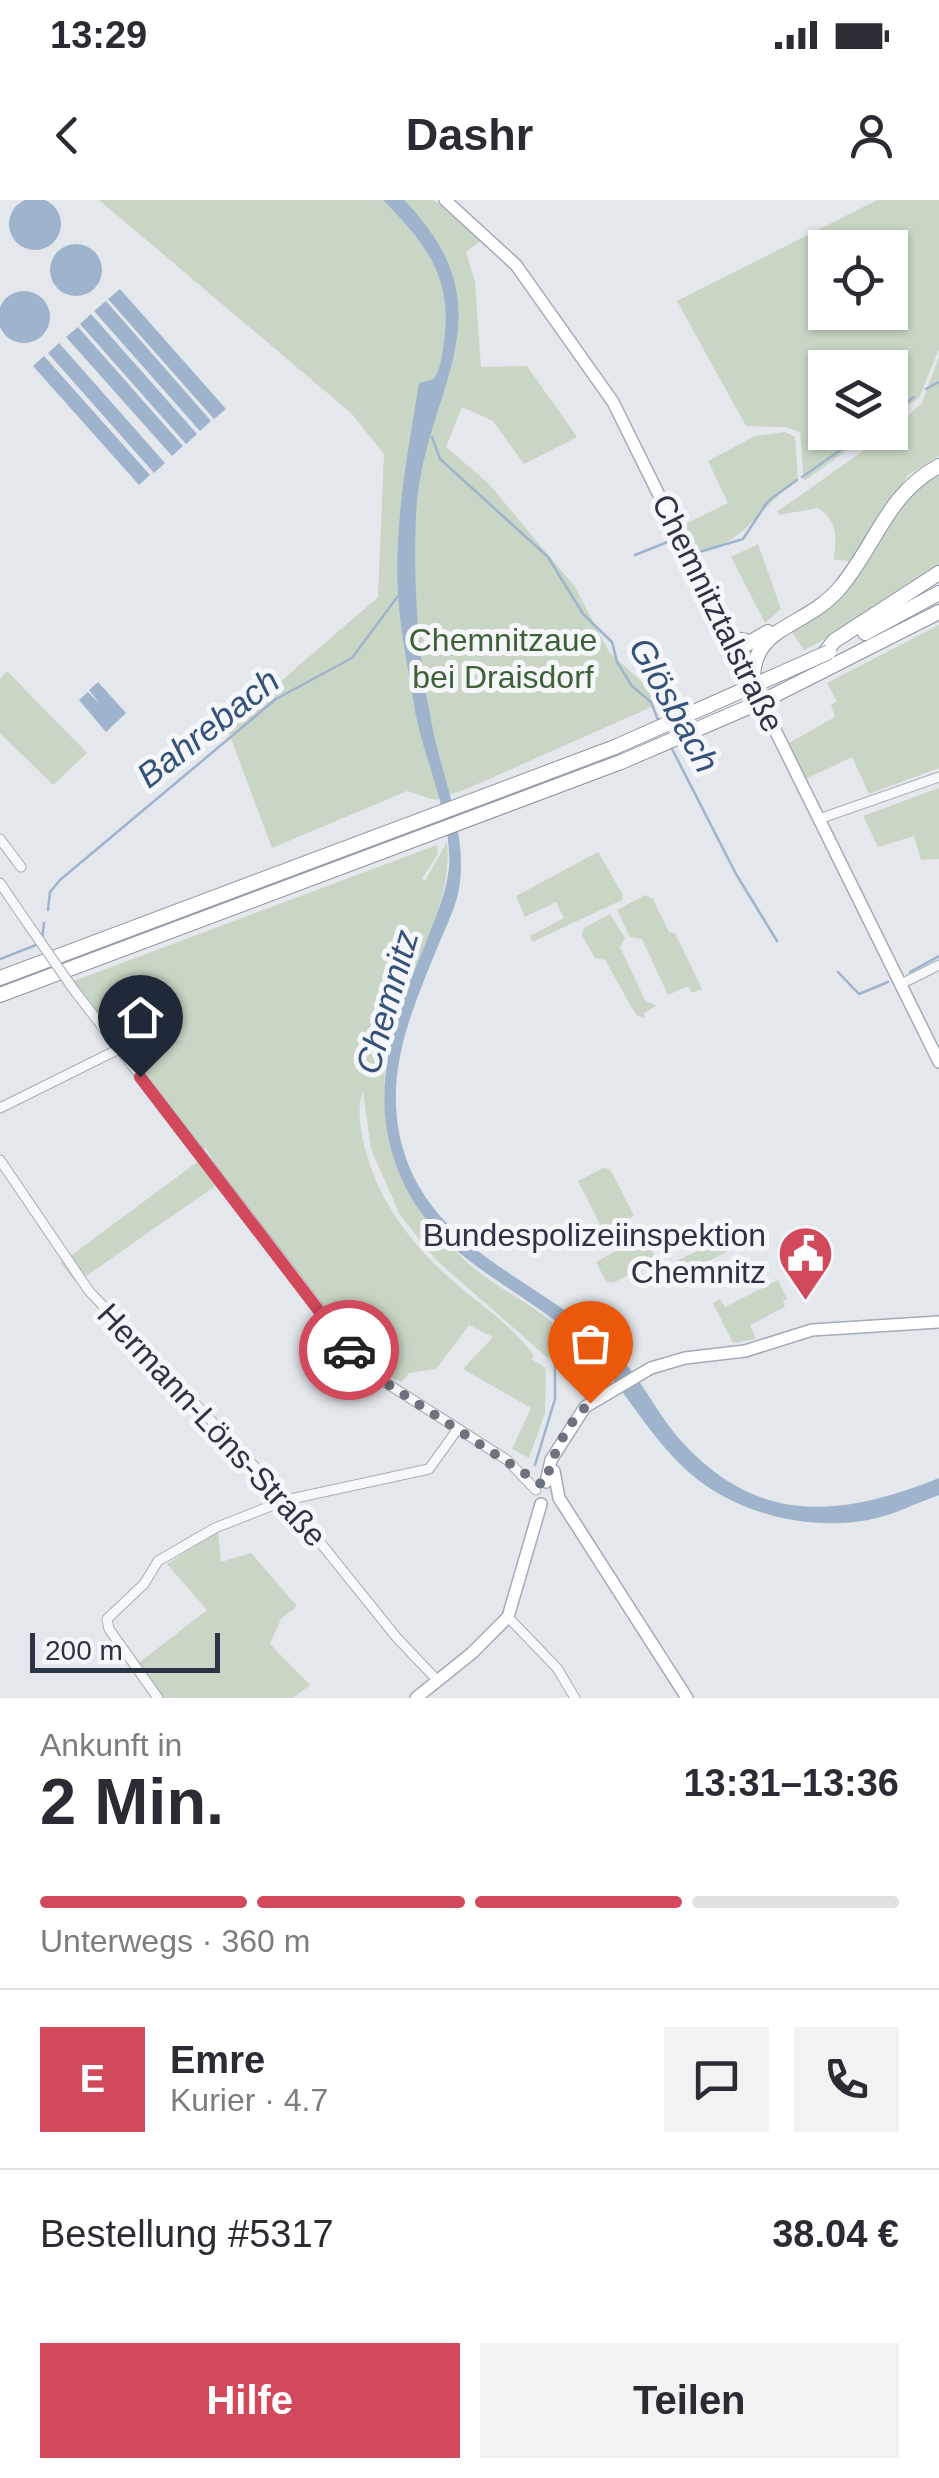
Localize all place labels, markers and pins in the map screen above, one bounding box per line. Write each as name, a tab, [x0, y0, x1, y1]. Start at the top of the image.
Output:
pin	[98, 975, 183, 1078]
place label: Bundespolizeiinspektion Chemnitz	[423, 1217, 766, 1290]
public building icon: Bundespolizeiinspektion Chemnitz	[775, 1223, 835, 1302]
pin	[548, 1301, 633, 1404]

